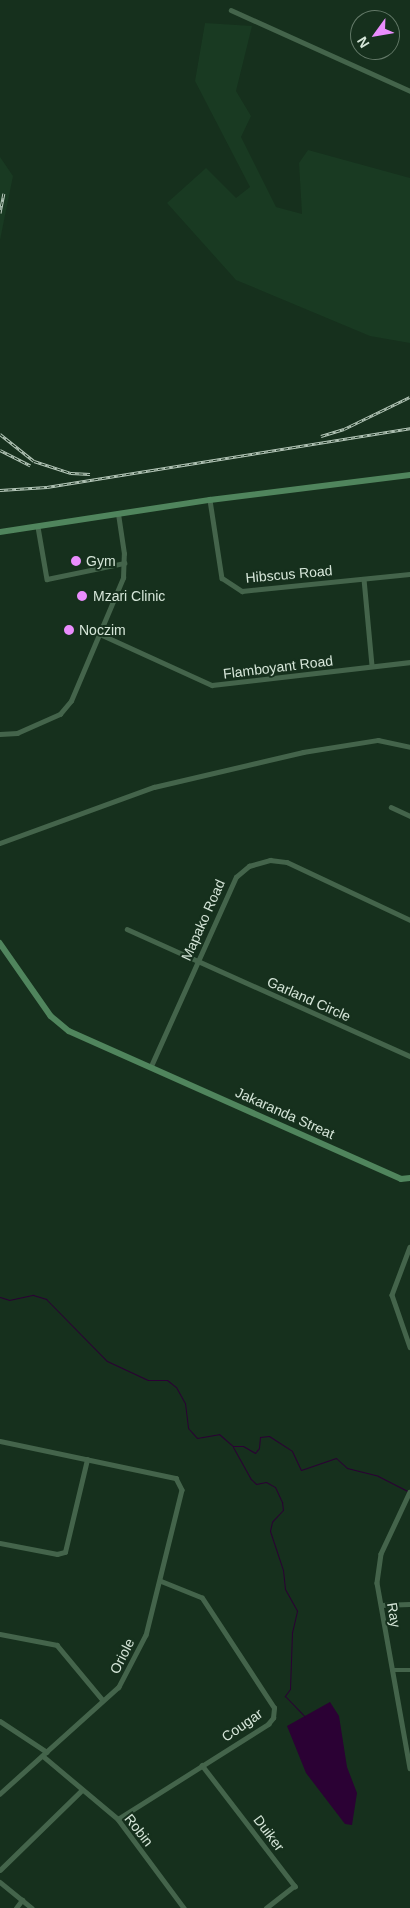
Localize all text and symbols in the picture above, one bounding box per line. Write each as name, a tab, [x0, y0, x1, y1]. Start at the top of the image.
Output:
north arrow	[350, 10, 400, 60]
text: N	[354, 34, 373, 51]
place label: Gym	[86, 553, 116, 569]
marker: Gym	[70, 555, 82, 567]
street label: Hibscus Road	[245, 562, 333, 586]
place label: Mzari Clinic	[93, 588, 165, 604]
marker: Mzari Clinic	[75, 589, 89, 603]
place label: Noczim	[79, 622, 126, 638]
marker: Noczim	[63, 624, 75, 636]
street label: Flamboyant Road	[222, 652, 334, 682]
street label: Mapako Road	[178, 877, 228, 963]
street label: Garland Circle	[265, 973, 353, 1025]
street label: Jakaranda Streat	[233, 1084, 337, 1142]
street label: Ray	[384, 1601, 404, 1629]
street label: Oriole	[106, 1636, 138, 1676]
street label: Cougar	[218, 1705, 266, 1745]
street label: Robin	[121, 1810, 157, 1850]
street label: Duiker	[250, 1812, 288, 1854]

